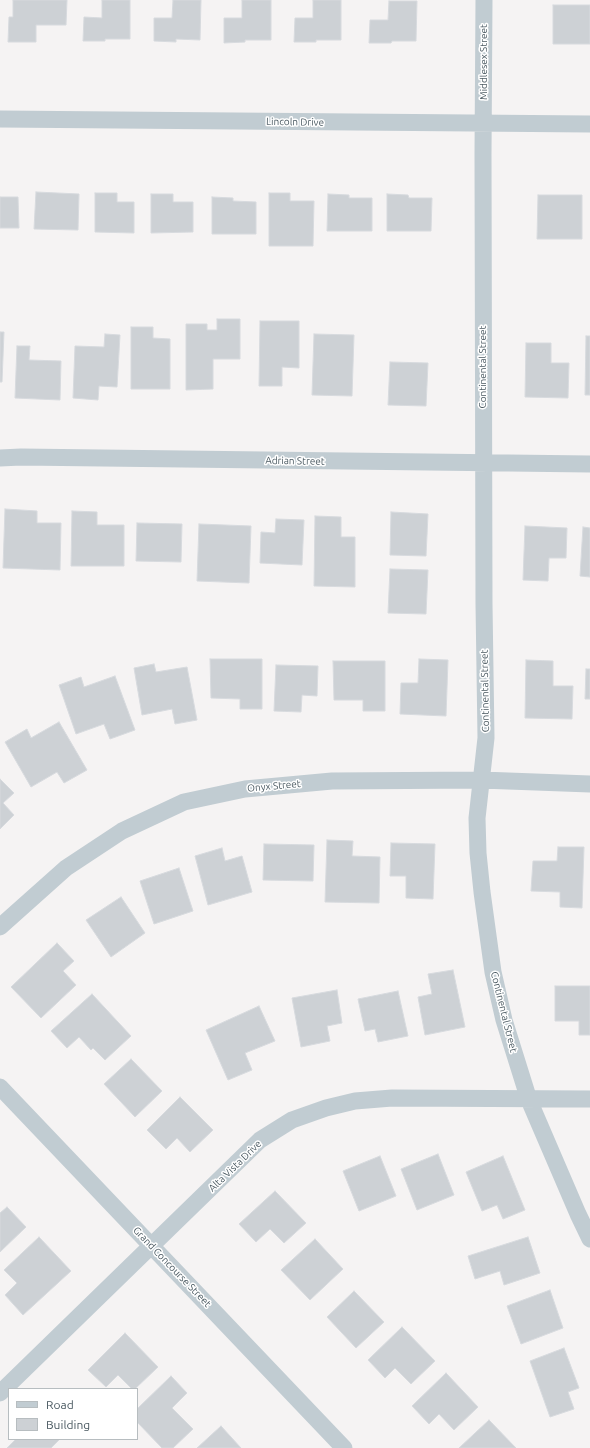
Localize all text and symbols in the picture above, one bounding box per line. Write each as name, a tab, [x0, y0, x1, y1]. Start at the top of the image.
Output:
street label: Middlesex Street	[478, 24, 490, 100]
street label: Lincoln Drive	[266, 115, 324, 129]
street label: Continental Street	[477, 326, 489, 408]
street label: Adrian Street	[265, 454, 325, 468]
street label: Continental Street	[478, 649, 492, 733]
street label: Onyx Street	[247, 778, 301, 794]
street label: Continental Street	[488, 970, 520, 1054]
street label: Alta Vista Drive	[206, 1138, 264, 1194]
street label: Grand Concourse Street	[130, 1224, 214, 1310]
legend	[8, 1388, 138, 1440]
text: Road	[46, 1398, 74, 1411]
text: Building	[46, 1418, 90, 1431]

